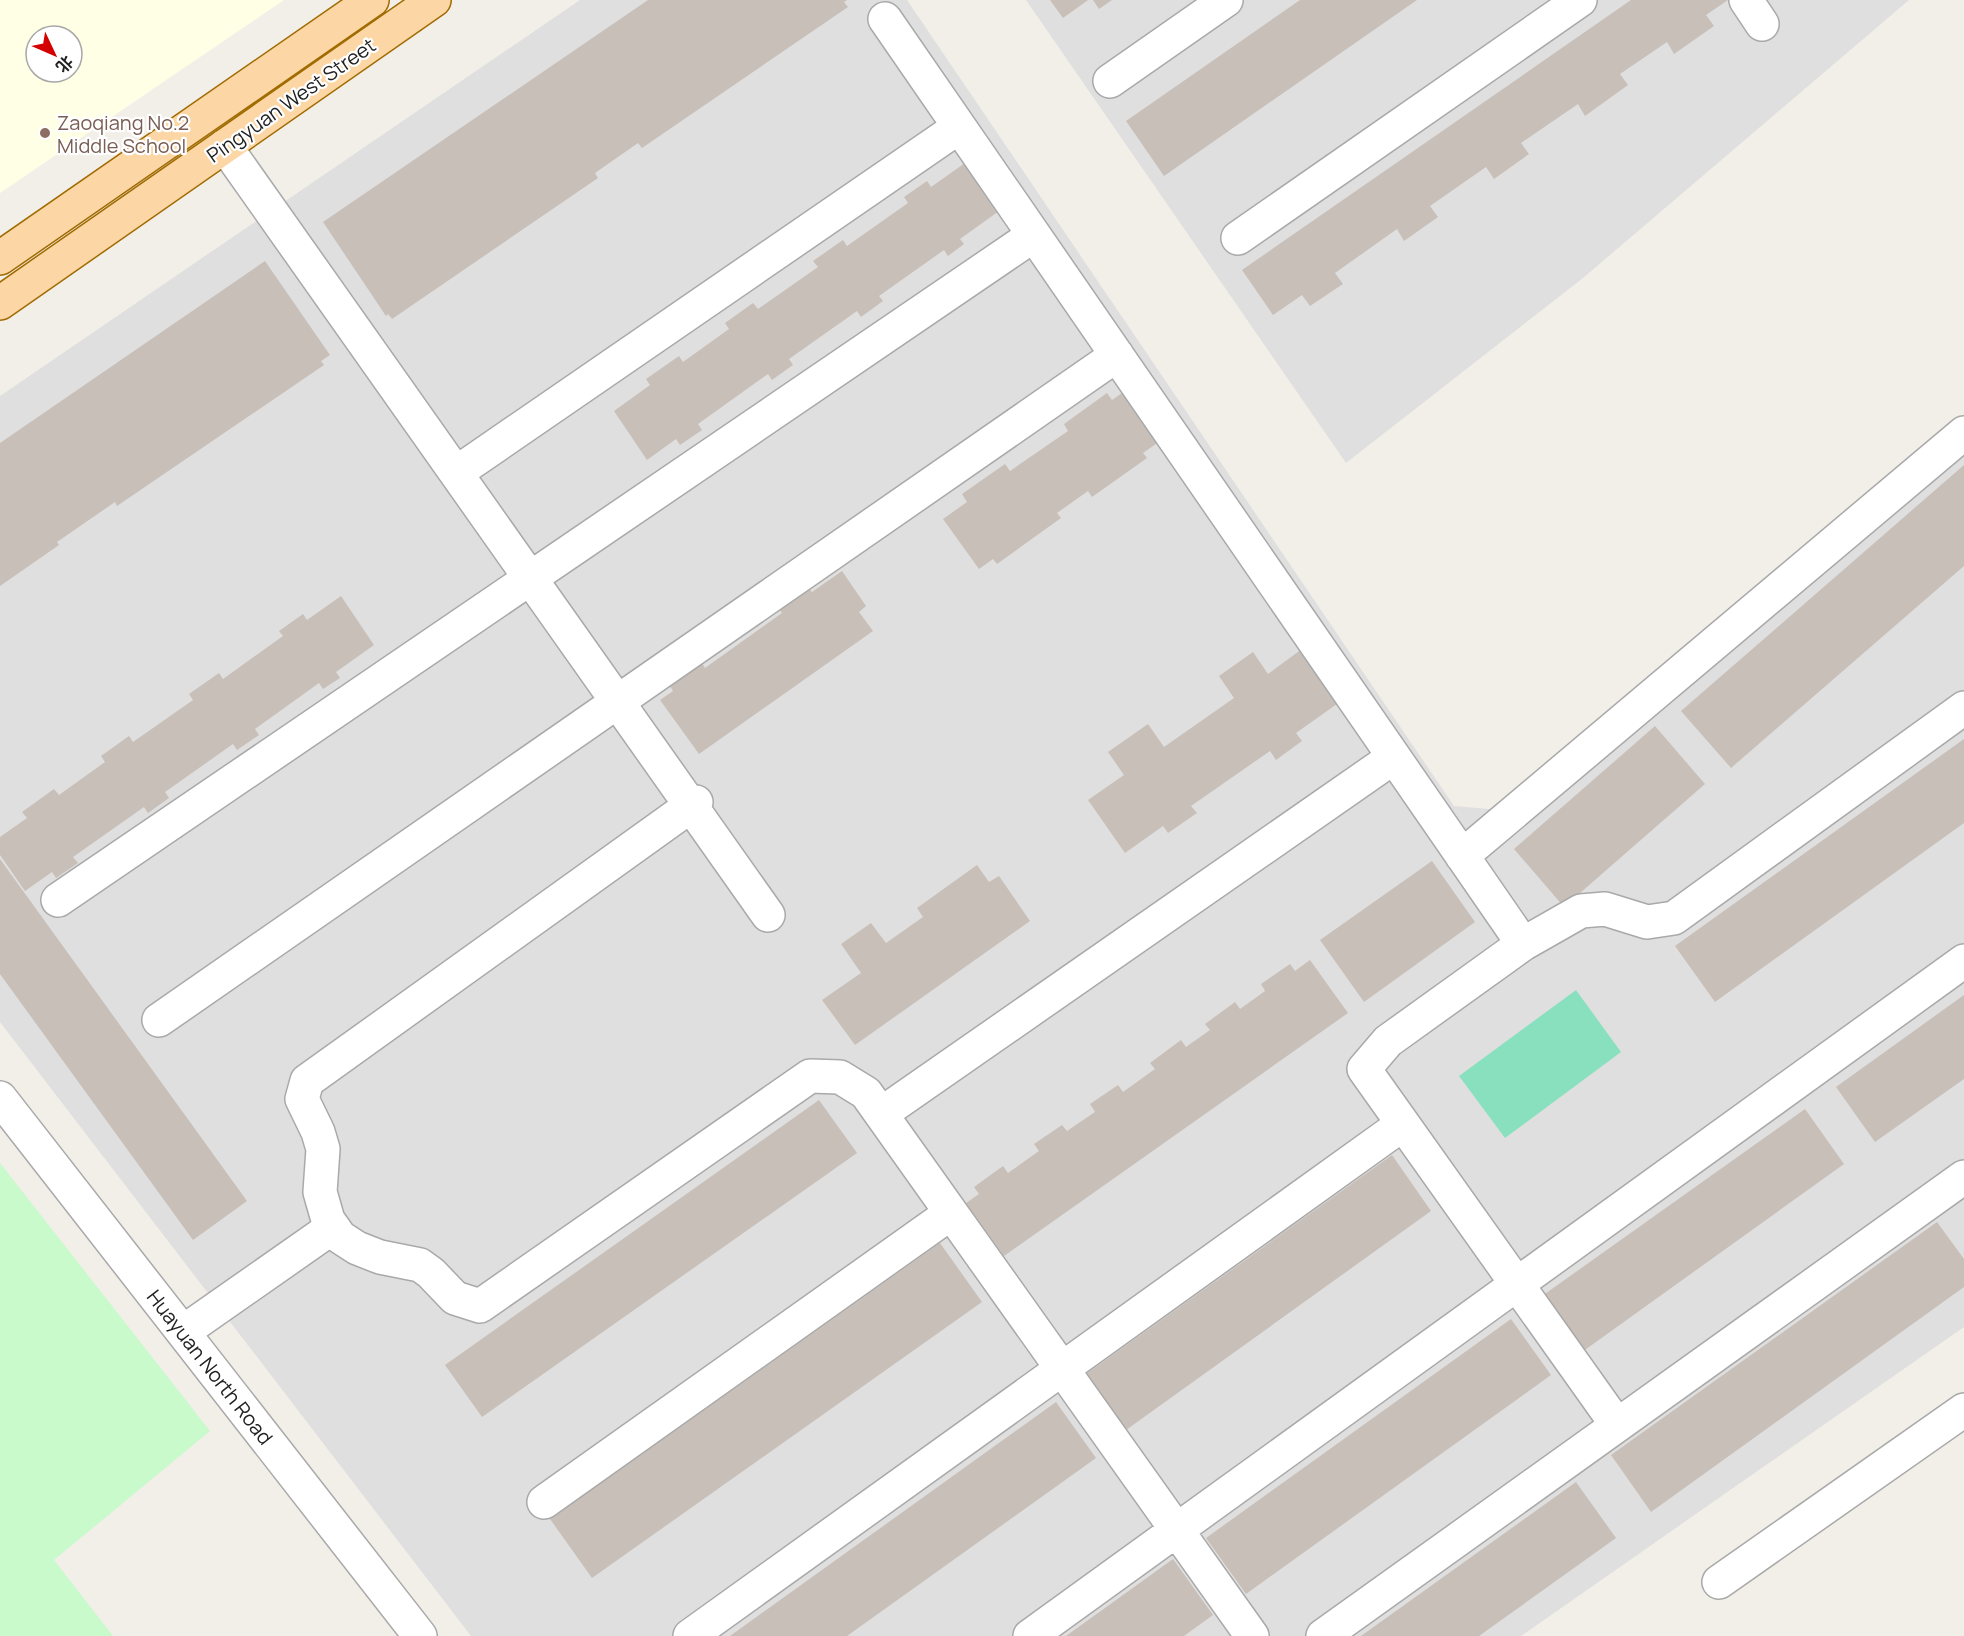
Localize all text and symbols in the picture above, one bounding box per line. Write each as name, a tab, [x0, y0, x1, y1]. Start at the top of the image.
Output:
north arrow	[24, 24, 84, 84]
street label: Pingyuan West Street	[201, 31, 381, 169]
text: 北	[51, 51, 78, 78]
place label: Zaoqiang No.2 Middle School	[57, 109, 189, 159]
marker: Zaoqiang No.2 Middle School	[38, 126, 52, 140]
street label: Huayuan North Road	[141, 1284, 279, 1450]

